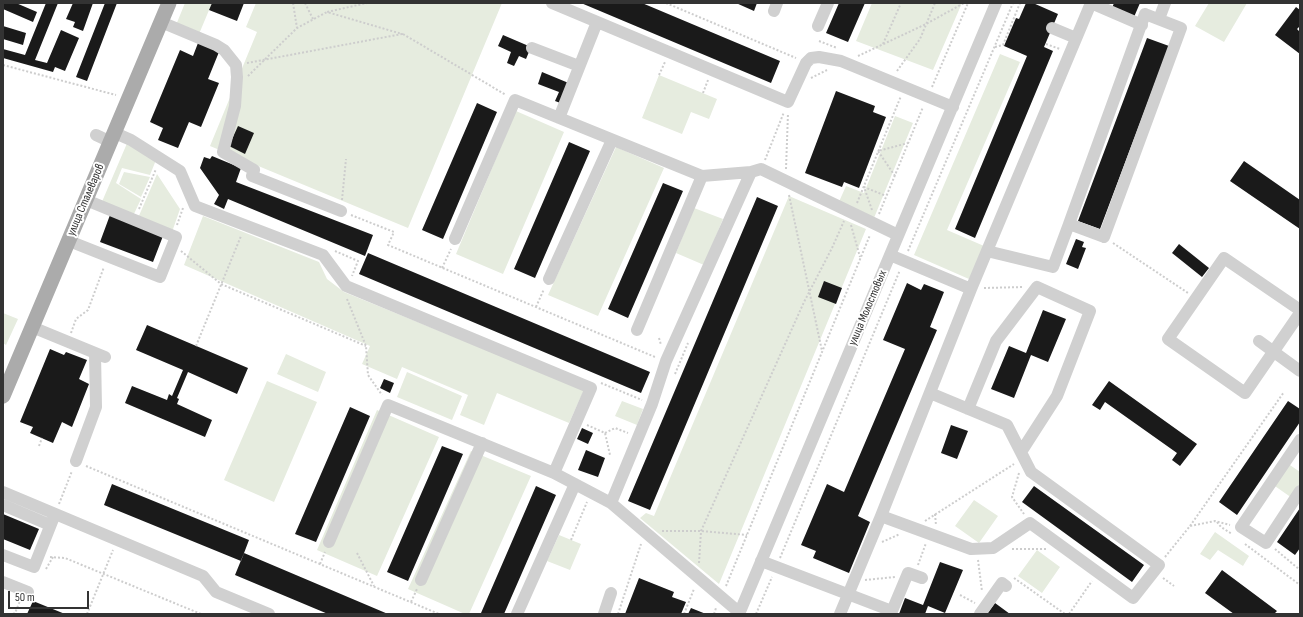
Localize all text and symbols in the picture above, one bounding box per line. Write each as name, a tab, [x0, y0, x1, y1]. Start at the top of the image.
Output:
street label: улица Сталеваров	[64, 162, 108, 238]
street label: улица Молостовых	[846, 268, 890, 348]
scale bar	[10, 583, 91, 609]
text: 50 m	[15, 590, 35, 605]

